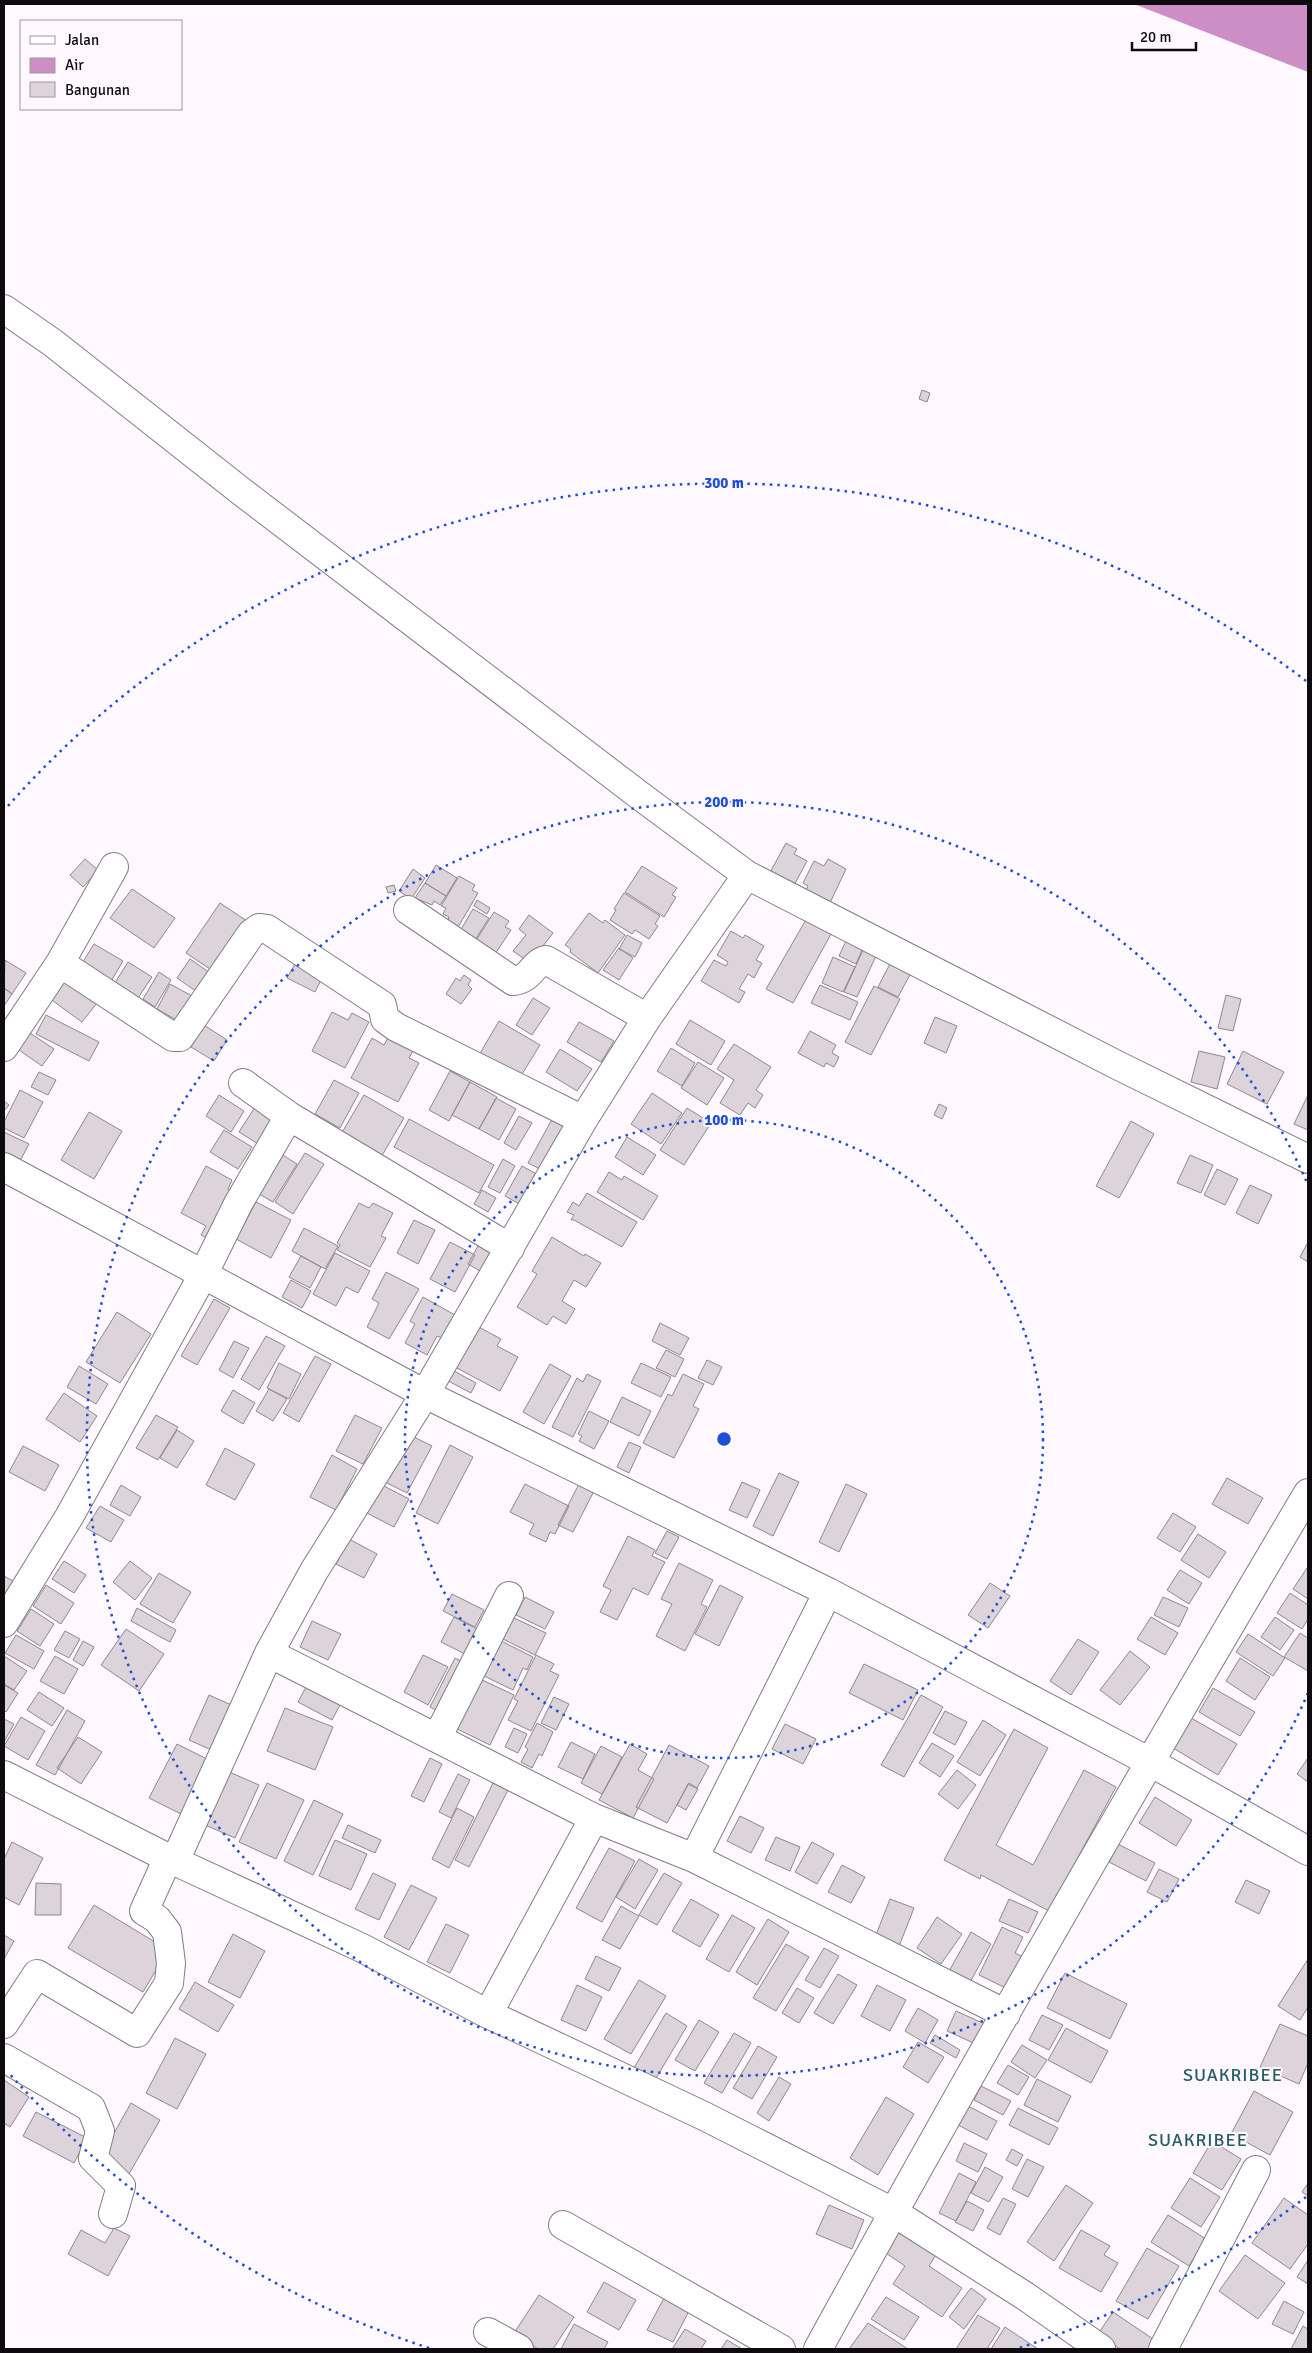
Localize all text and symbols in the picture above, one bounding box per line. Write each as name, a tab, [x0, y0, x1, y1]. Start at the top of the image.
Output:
legend	[20, 20, 182, 110]
scale bar	[1132, 20, 1196, 52]
text: 20 m	[1140, 28, 1171, 46]
text: Jalan	[65, 31, 99, 49]
text: Air	[65, 56, 84, 74]
text: Bangunan	[65, 81, 130, 99]
text: 300 m	[704, 474, 744, 492]
text: 200 m	[704, 793, 744, 811]
text: 100 m	[704, 1111, 744, 1129]
centre of rings	[715, 1430, 733, 1448]
district label: SUAKRIBEE	[1183, 2064, 1283, 2086]
district label: SUAKRIBEE	[1148, 2129, 1248, 2151]

